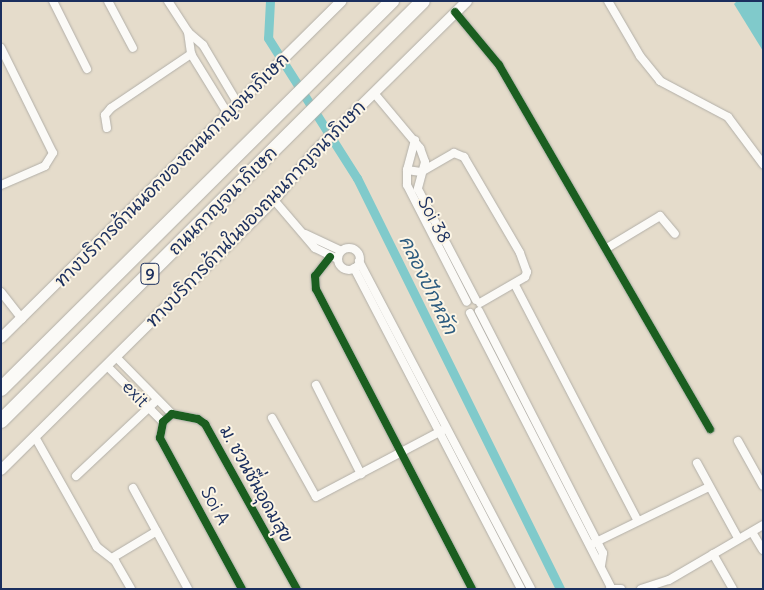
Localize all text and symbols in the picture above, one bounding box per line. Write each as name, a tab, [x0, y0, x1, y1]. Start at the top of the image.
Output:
street label: ทางบริการด้านนอกของถนนกาญจนาภิเษก	[50, 48, 294, 292]
street label: ทางบริการด้านในของถนนกาญจนาภิเษก	[142, 96, 370, 332]
street label: ถนนกาญจนาภิเษก	[164, 142, 282, 260]
street label: Soi 38	[413, 193, 455, 247]
water label: คลองปักหลัก	[394, 232, 462, 338]
road number: 9	[140, 260, 160, 288]
street label: exit	[117, 376, 153, 412]
street label: ม. ชวนชื่นอุดมสุข	[215, 422, 297, 546]
street label: Soi A	[196, 483, 234, 529]

